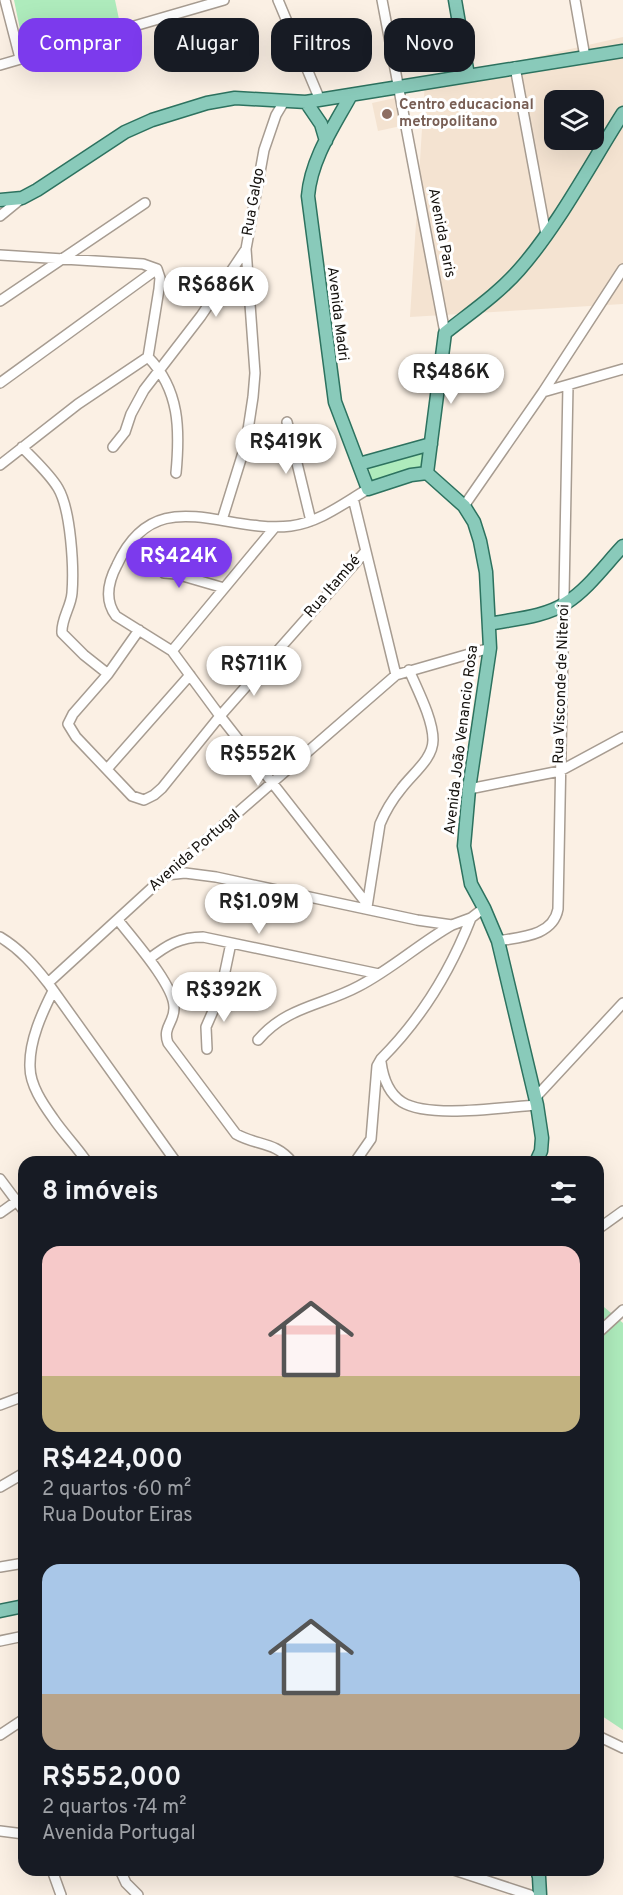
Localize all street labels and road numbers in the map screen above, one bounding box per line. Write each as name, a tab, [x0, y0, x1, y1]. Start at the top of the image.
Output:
street label: Rua Galgo	[239, 167, 269, 237]
street label: Avenida Paris	[423, 186, 459, 280]
street label: Avenida Madri	[322, 266, 352, 362]
street label: Rua Itambé	[301, 552, 365, 622]
street label: Rua Visconde de Niteroi	[550, 604, 574, 764]
street label: Avenida João Venancio Rosa	[441, 644, 483, 836]
street label: Avenida Portugal	[145, 806, 245, 896]

